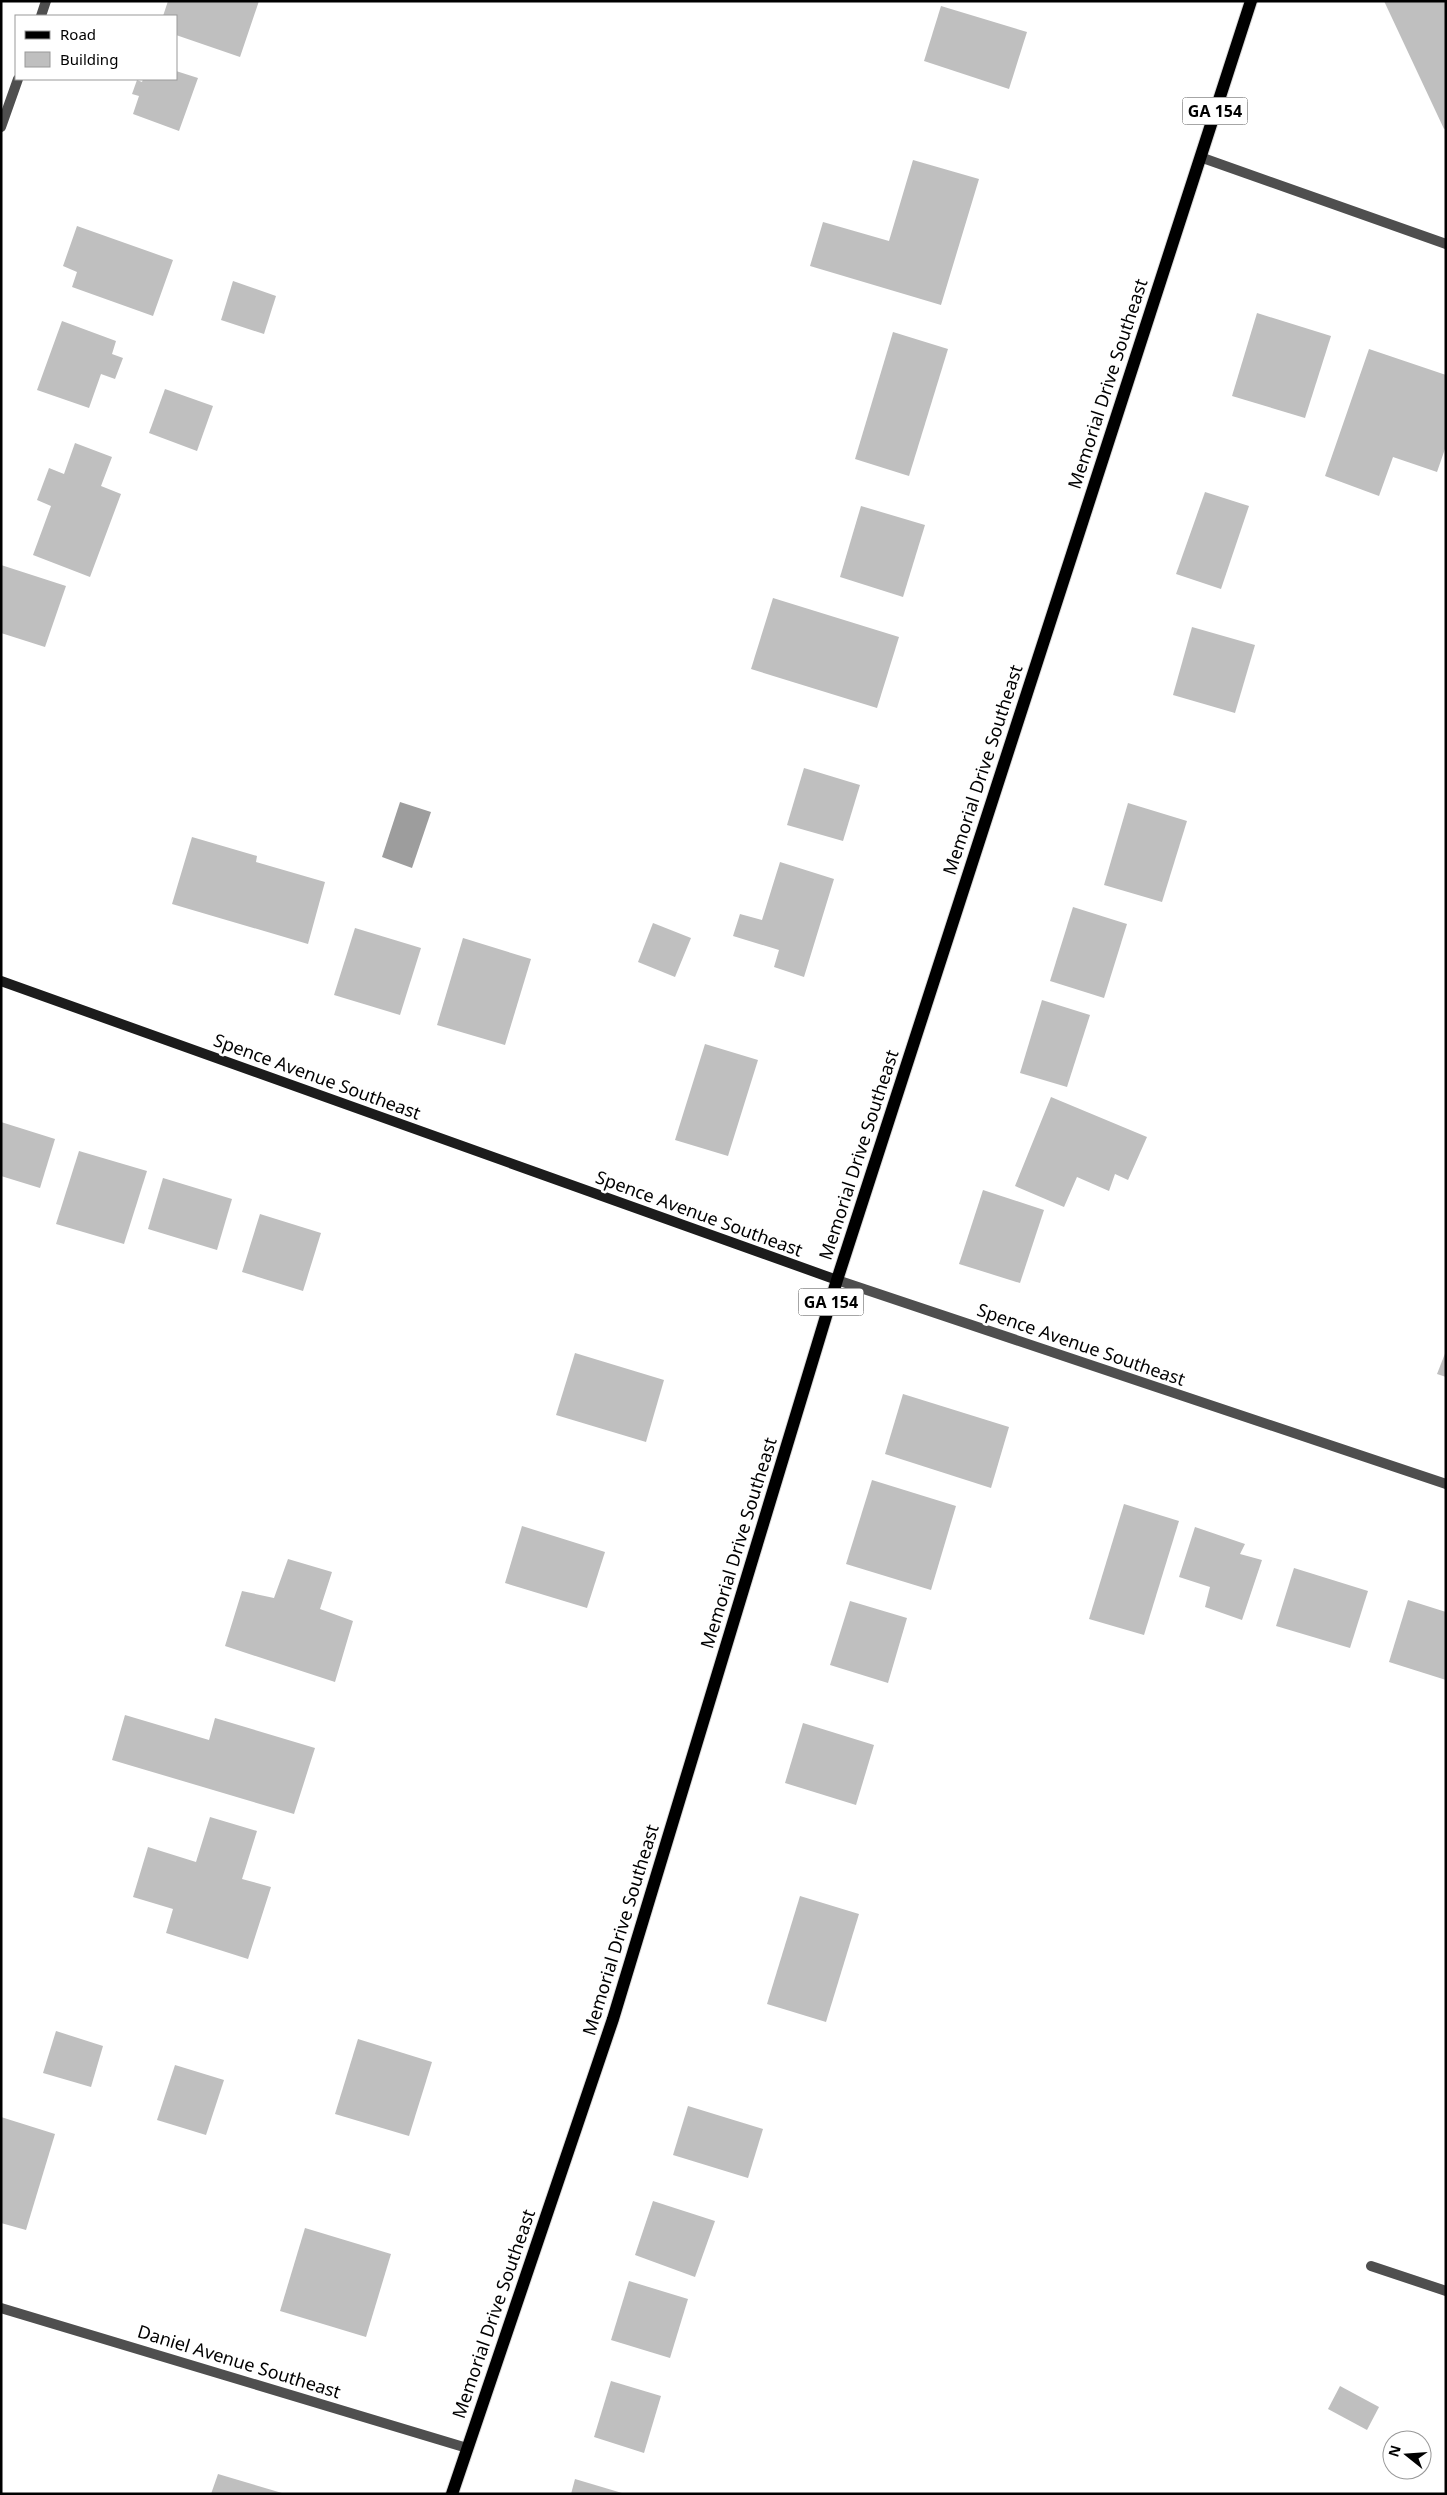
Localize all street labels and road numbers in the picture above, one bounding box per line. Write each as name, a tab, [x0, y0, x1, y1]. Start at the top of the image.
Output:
road number: GA 154	[1182, 98, 1248, 124]
street label: Memorial Drive Southeast	[1062, 275, 1153, 492]
street label: Memorial Drive Southeast	[937, 661, 1028, 878]
street label: Spence Avenue Southeast	[211, 1027, 425, 1125]
street label: Memorial Drive Southeast	[813, 1046, 904, 1263]
street label: Spence Avenue Southeast	[593, 1164, 807, 1262]
road number: GA 154	[798, 1288, 864, 1315]
street label: Spence Avenue Southeast	[974, 1297, 1189, 1391]
street label: Memorial Drive Southeast	[694, 1434, 782, 1651]
street label: Memorial Drive Southeast	[576, 1821, 664, 2038]
street label: Memorial Drive Southeast	[446, 2205, 540, 2421]
street label: Daniel Avenue Southeast	[135, 2319, 344, 2404]

